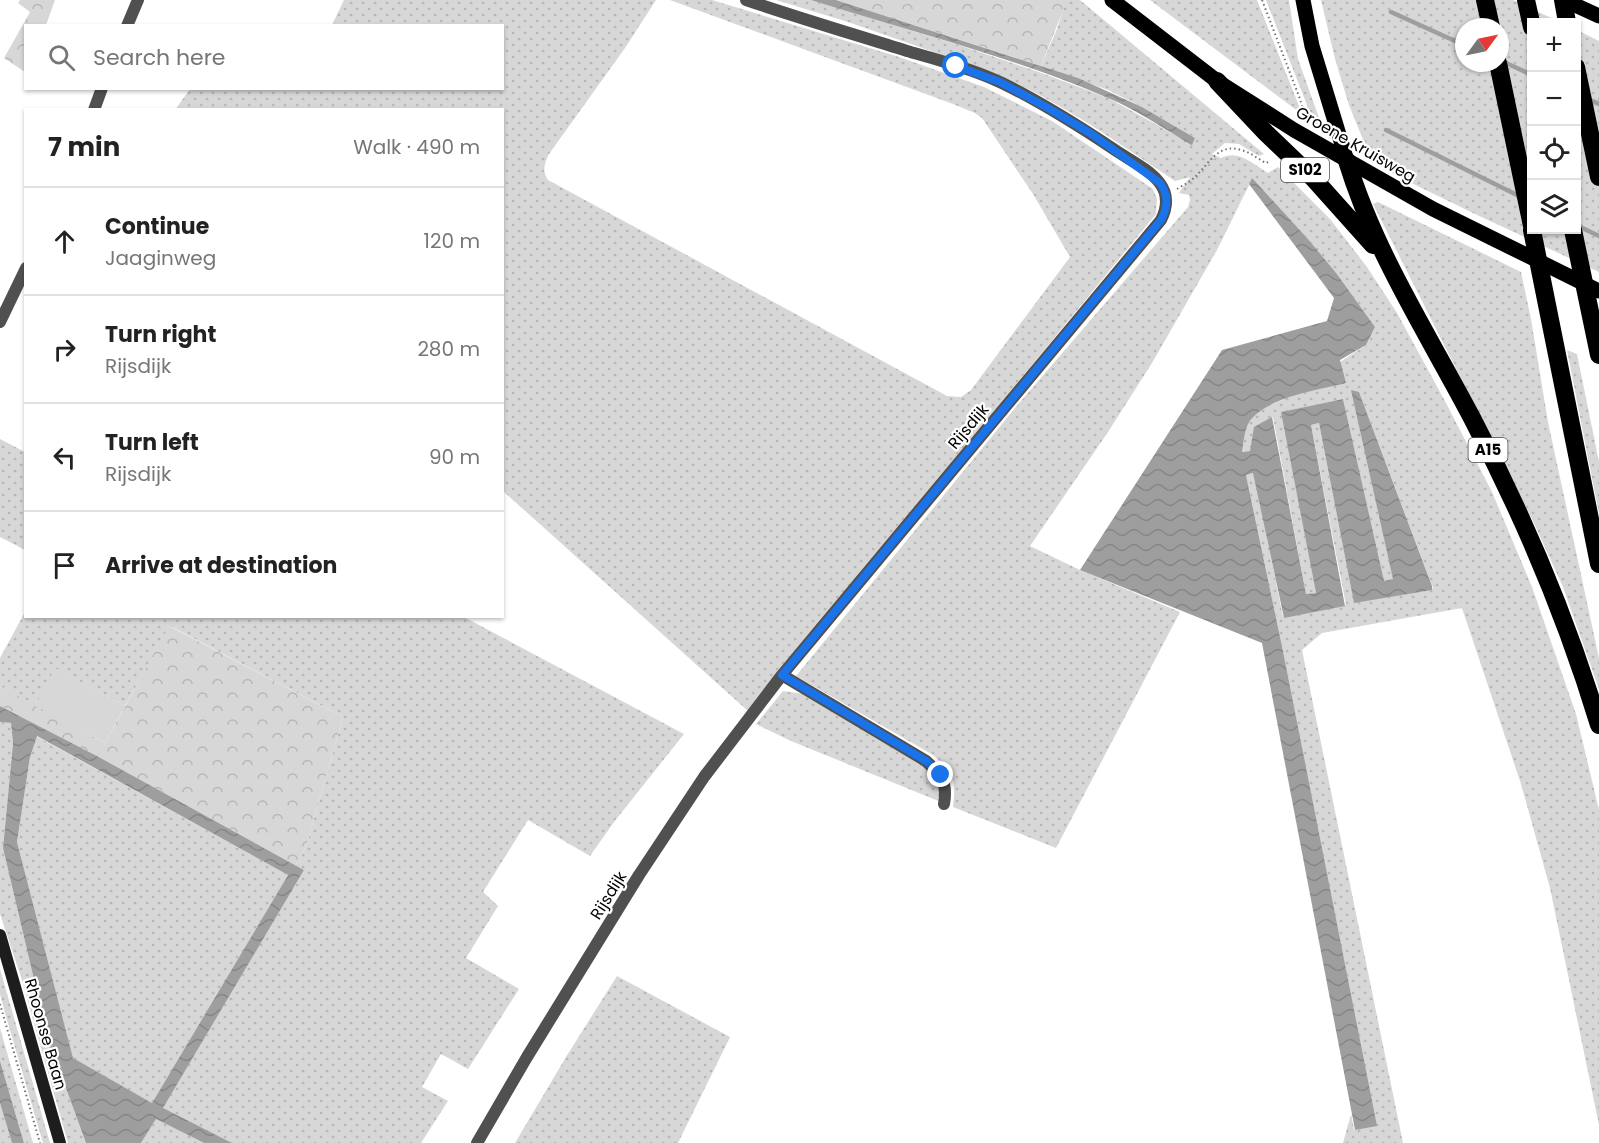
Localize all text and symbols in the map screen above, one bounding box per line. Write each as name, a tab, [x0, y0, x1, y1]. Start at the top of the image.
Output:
north arrow	[1455, 18, 1509, 72]
map controls	[1527, 18, 1581, 234]
button: +	[1527, 18, 1581, 72]
search box	[24, 24, 504, 90]
icon: search	[45, 41, 78, 74]
text: Search here	[93, 42, 226, 73]
route start	[942, 52, 968, 78]
button: −	[1527, 72, 1581, 126]
street label: Groene Kruisweg	[1292, 101, 1420, 188]
button: locate	[1527, 126, 1581, 180]
text: 7 min	[48, 129, 120, 165]
text: Walk · 490 m	[353, 133, 480, 161]
road number: S102	[1281, 158, 1329, 182]
button: layers	[1527, 180, 1581, 234]
text: Continue	[105, 211, 209, 242]
icon: ahead	[48, 225, 81, 258]
text: 120 m	[424, 227, 480, 255]
text: Jaaginweg	[105, 244, 216, 272]
text: Turn right	[105, 319, 216, 350]
icon: right	[48, 333, 81, 366]
text: 280 m	[417, 335, 480, 363]
text: Rijsdijk	[105, 352, 171, 380]
street label: Rijsdijk	[943, 398, 995, 454]
text: Turn left	[105, 427, 199, 458]
road number: A15	[1468, 438, 1508, 462]
icon: left	[48, 441, 81, 474]
text: 90 m	[429, 443, 480, 471]
text: Rijsdijk	[105, 460, 171, 488]
icon: arrive	[48, 549, 81, 582]
text: Arrive at destination	[105, 550, 337, 581]
route end	[927, 761, 953, 787]
street label: Rijsdijk	[585, 866, 633, 924]
street label: Rhoonse Baan	[19, 976, 72, 1093]

